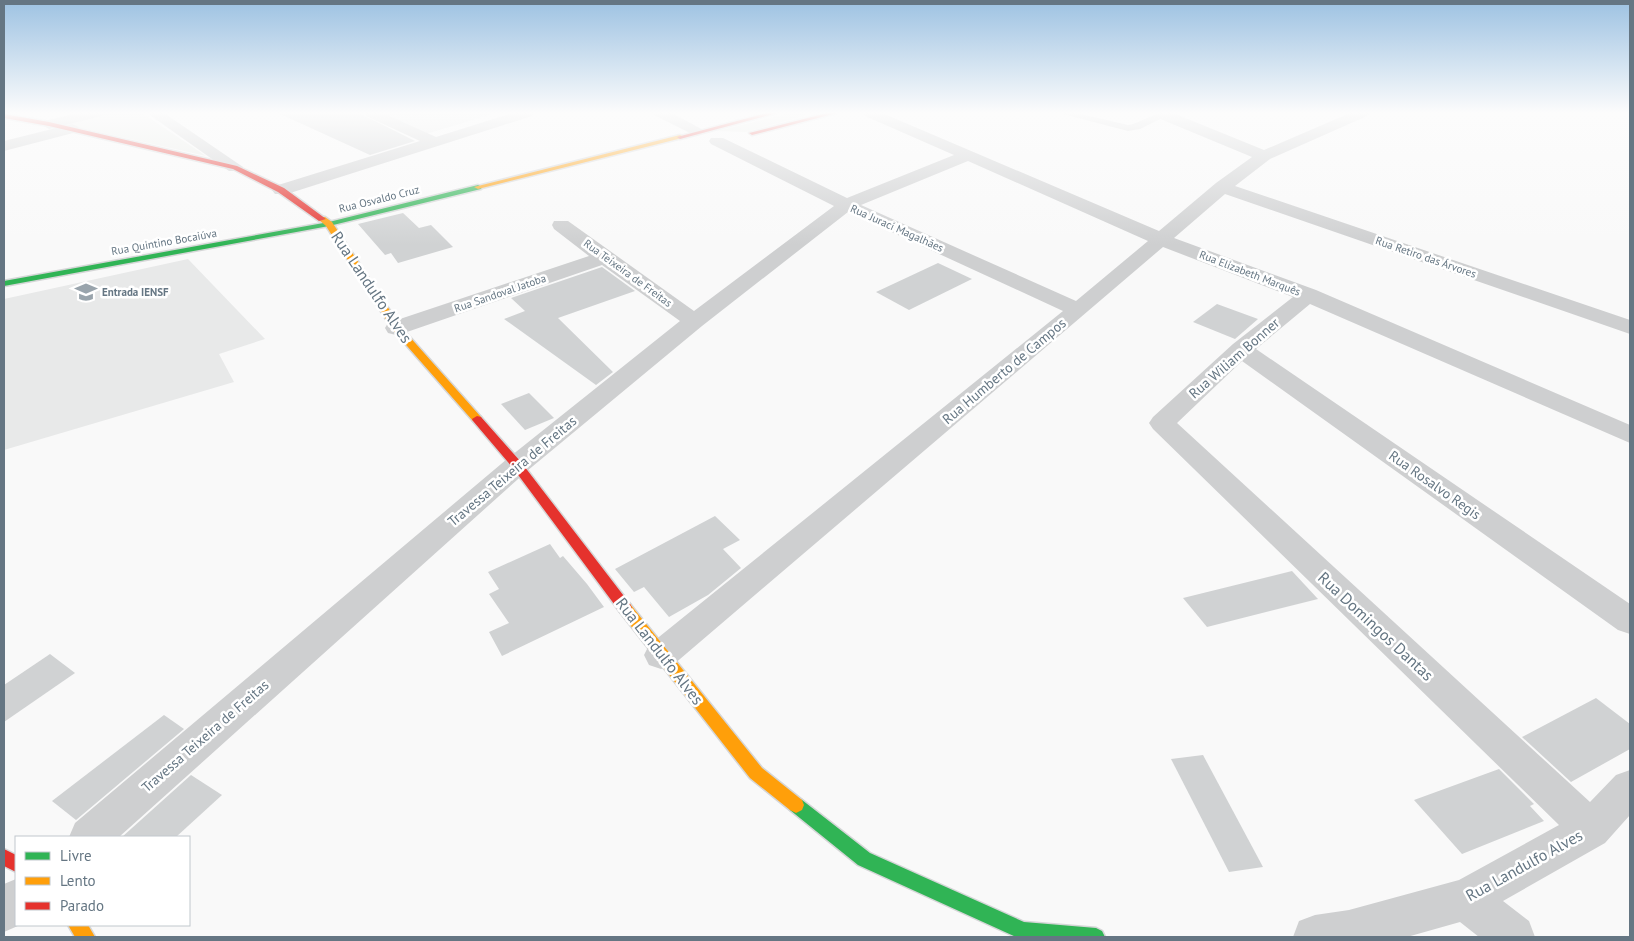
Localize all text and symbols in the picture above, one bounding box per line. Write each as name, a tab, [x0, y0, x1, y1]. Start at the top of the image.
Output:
street label: Rua Osvaldo Cruz	[337, 182, 421, 216]
street label: Rua Juraci Magalhães	[848, 201, 946, 255]
street label: Rua Quintino Bocaiúva	[110, 226, 218, 258]
street label: Rua Landulfo Alves	[327, 227, 417, 347]
street label: Rua Retiro das Árvores	[1374, 233, 1478, 281]
street label: Rua Teixeira de Freitas	[581, 236, 675, 310]
street label: Rua Elizabeth Marquês	[1197, 247, 1303, 299]
street label: Rua Sandoval Jatoba	[452, 271, 548, 315]
school or university icon: Entrada IENSF	[73, 279, 99, 305]
place label: Entrada IENSF	[102, 285, 169, 299]
street label: Rua Humberto de Campos	[939, 314, 1070, 428]
street label: Rua Wiliam Bonner	[1185, 314, 1283, 402]
street label: Travessa Teixeira de Freitas	[444, 412, 580, 530]
street label: Rua Rosalvo Regis	[1386, 447, 1485, 523]
street label: Rua Domingos Dantas	[1314, 567, 1438, 685]
street label: Rua Landulfo Alves	[612, 593, 708, 709]
street label: Travessa Teixeira de Freitas	[138, 676, 272, 796]
street label: Rua Landulfo Alves	[1462, 825, 1586, 905]
legend	[15, 836, 190, 926]
text: Livre	[60, 846, 92, 865]
text: Lento	[60, 871, 96, 890]
text: Parado	[60, 896, 104, 915]

